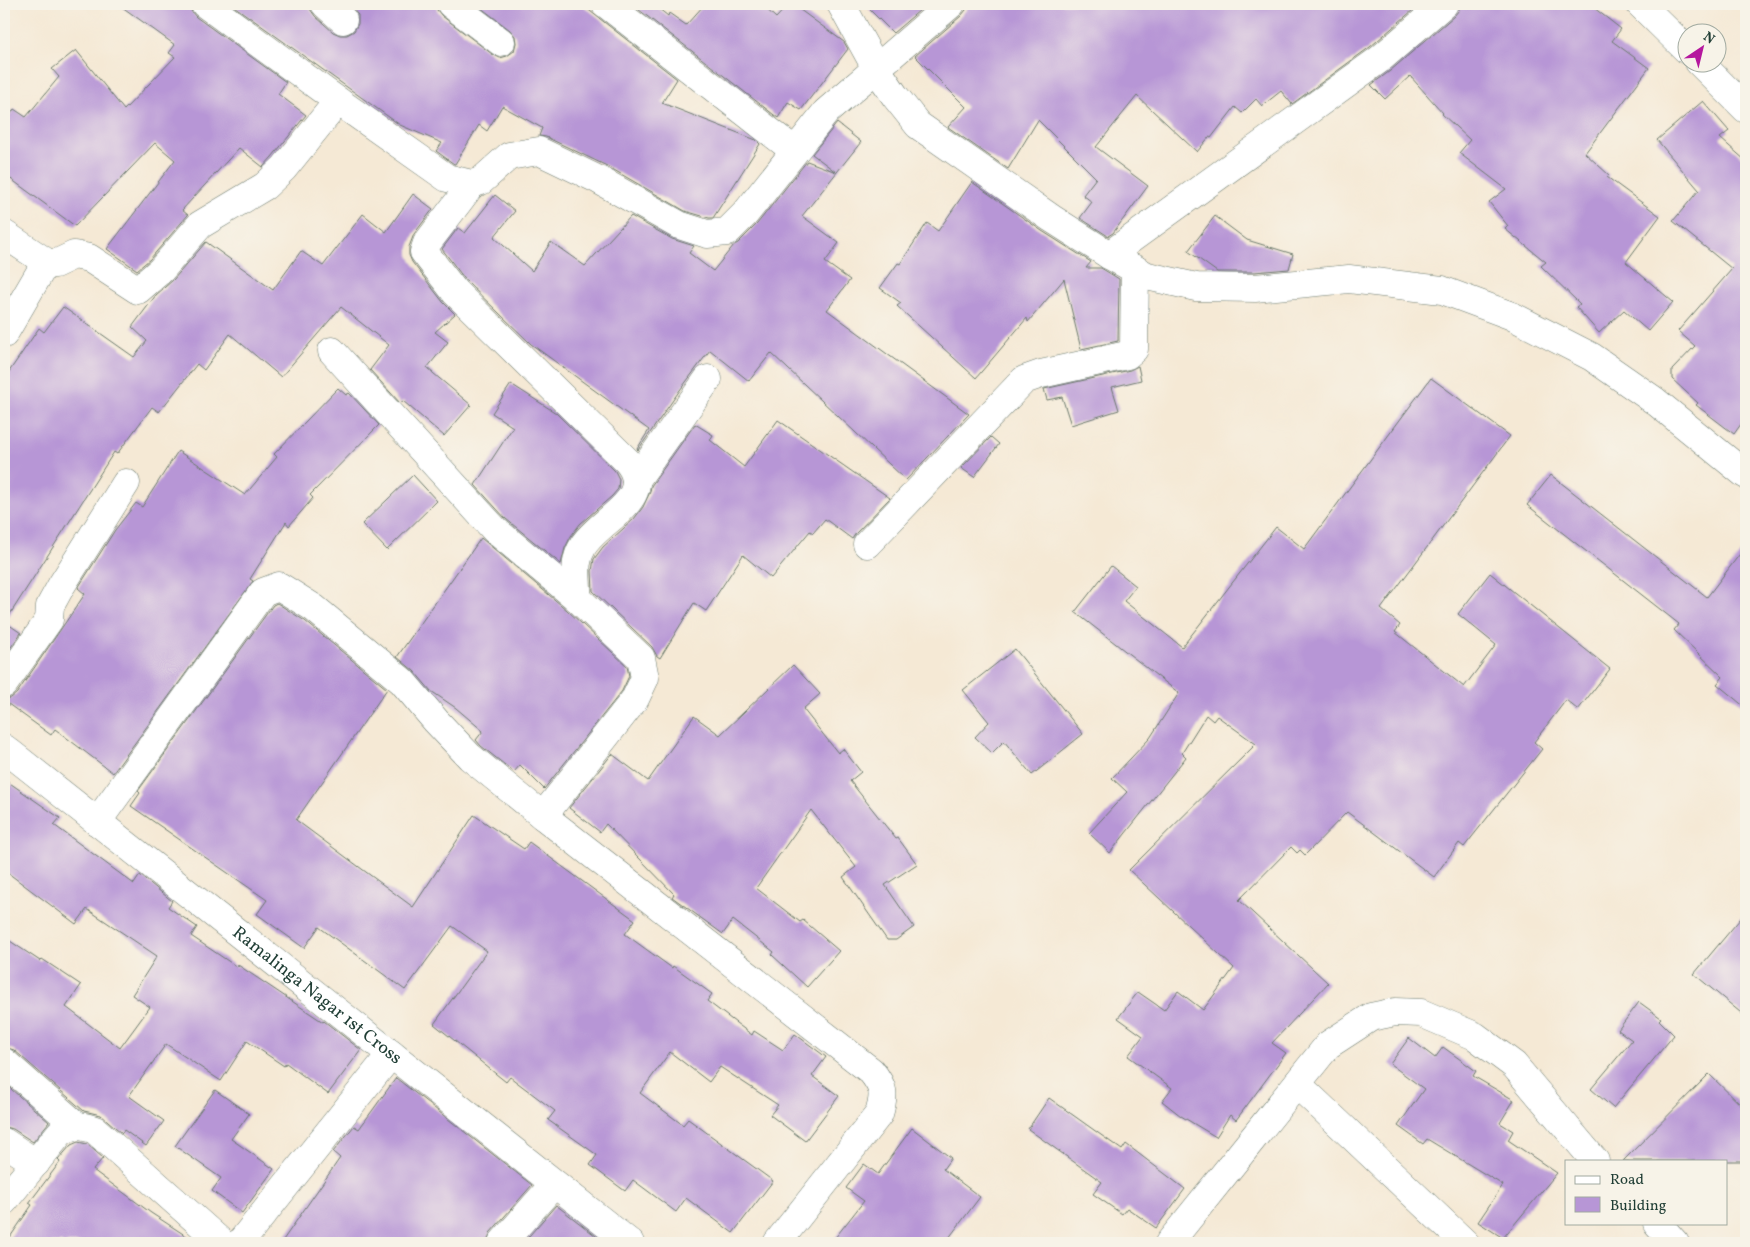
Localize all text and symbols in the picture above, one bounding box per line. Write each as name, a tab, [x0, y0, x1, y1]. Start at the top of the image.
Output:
north arrow	[1678, 22, 1728, 72]
text: N	[1699, 28, 1718, 49]
street label: Ramalinga Nagar 1st Cross	[227, 921, 407, 1070]
legend	[1565, 1160, 1728, 1224]
text: Road	[1610, 1170, 1644, 1191]
text: Building	[1610, 1196, 1667, 1217]

